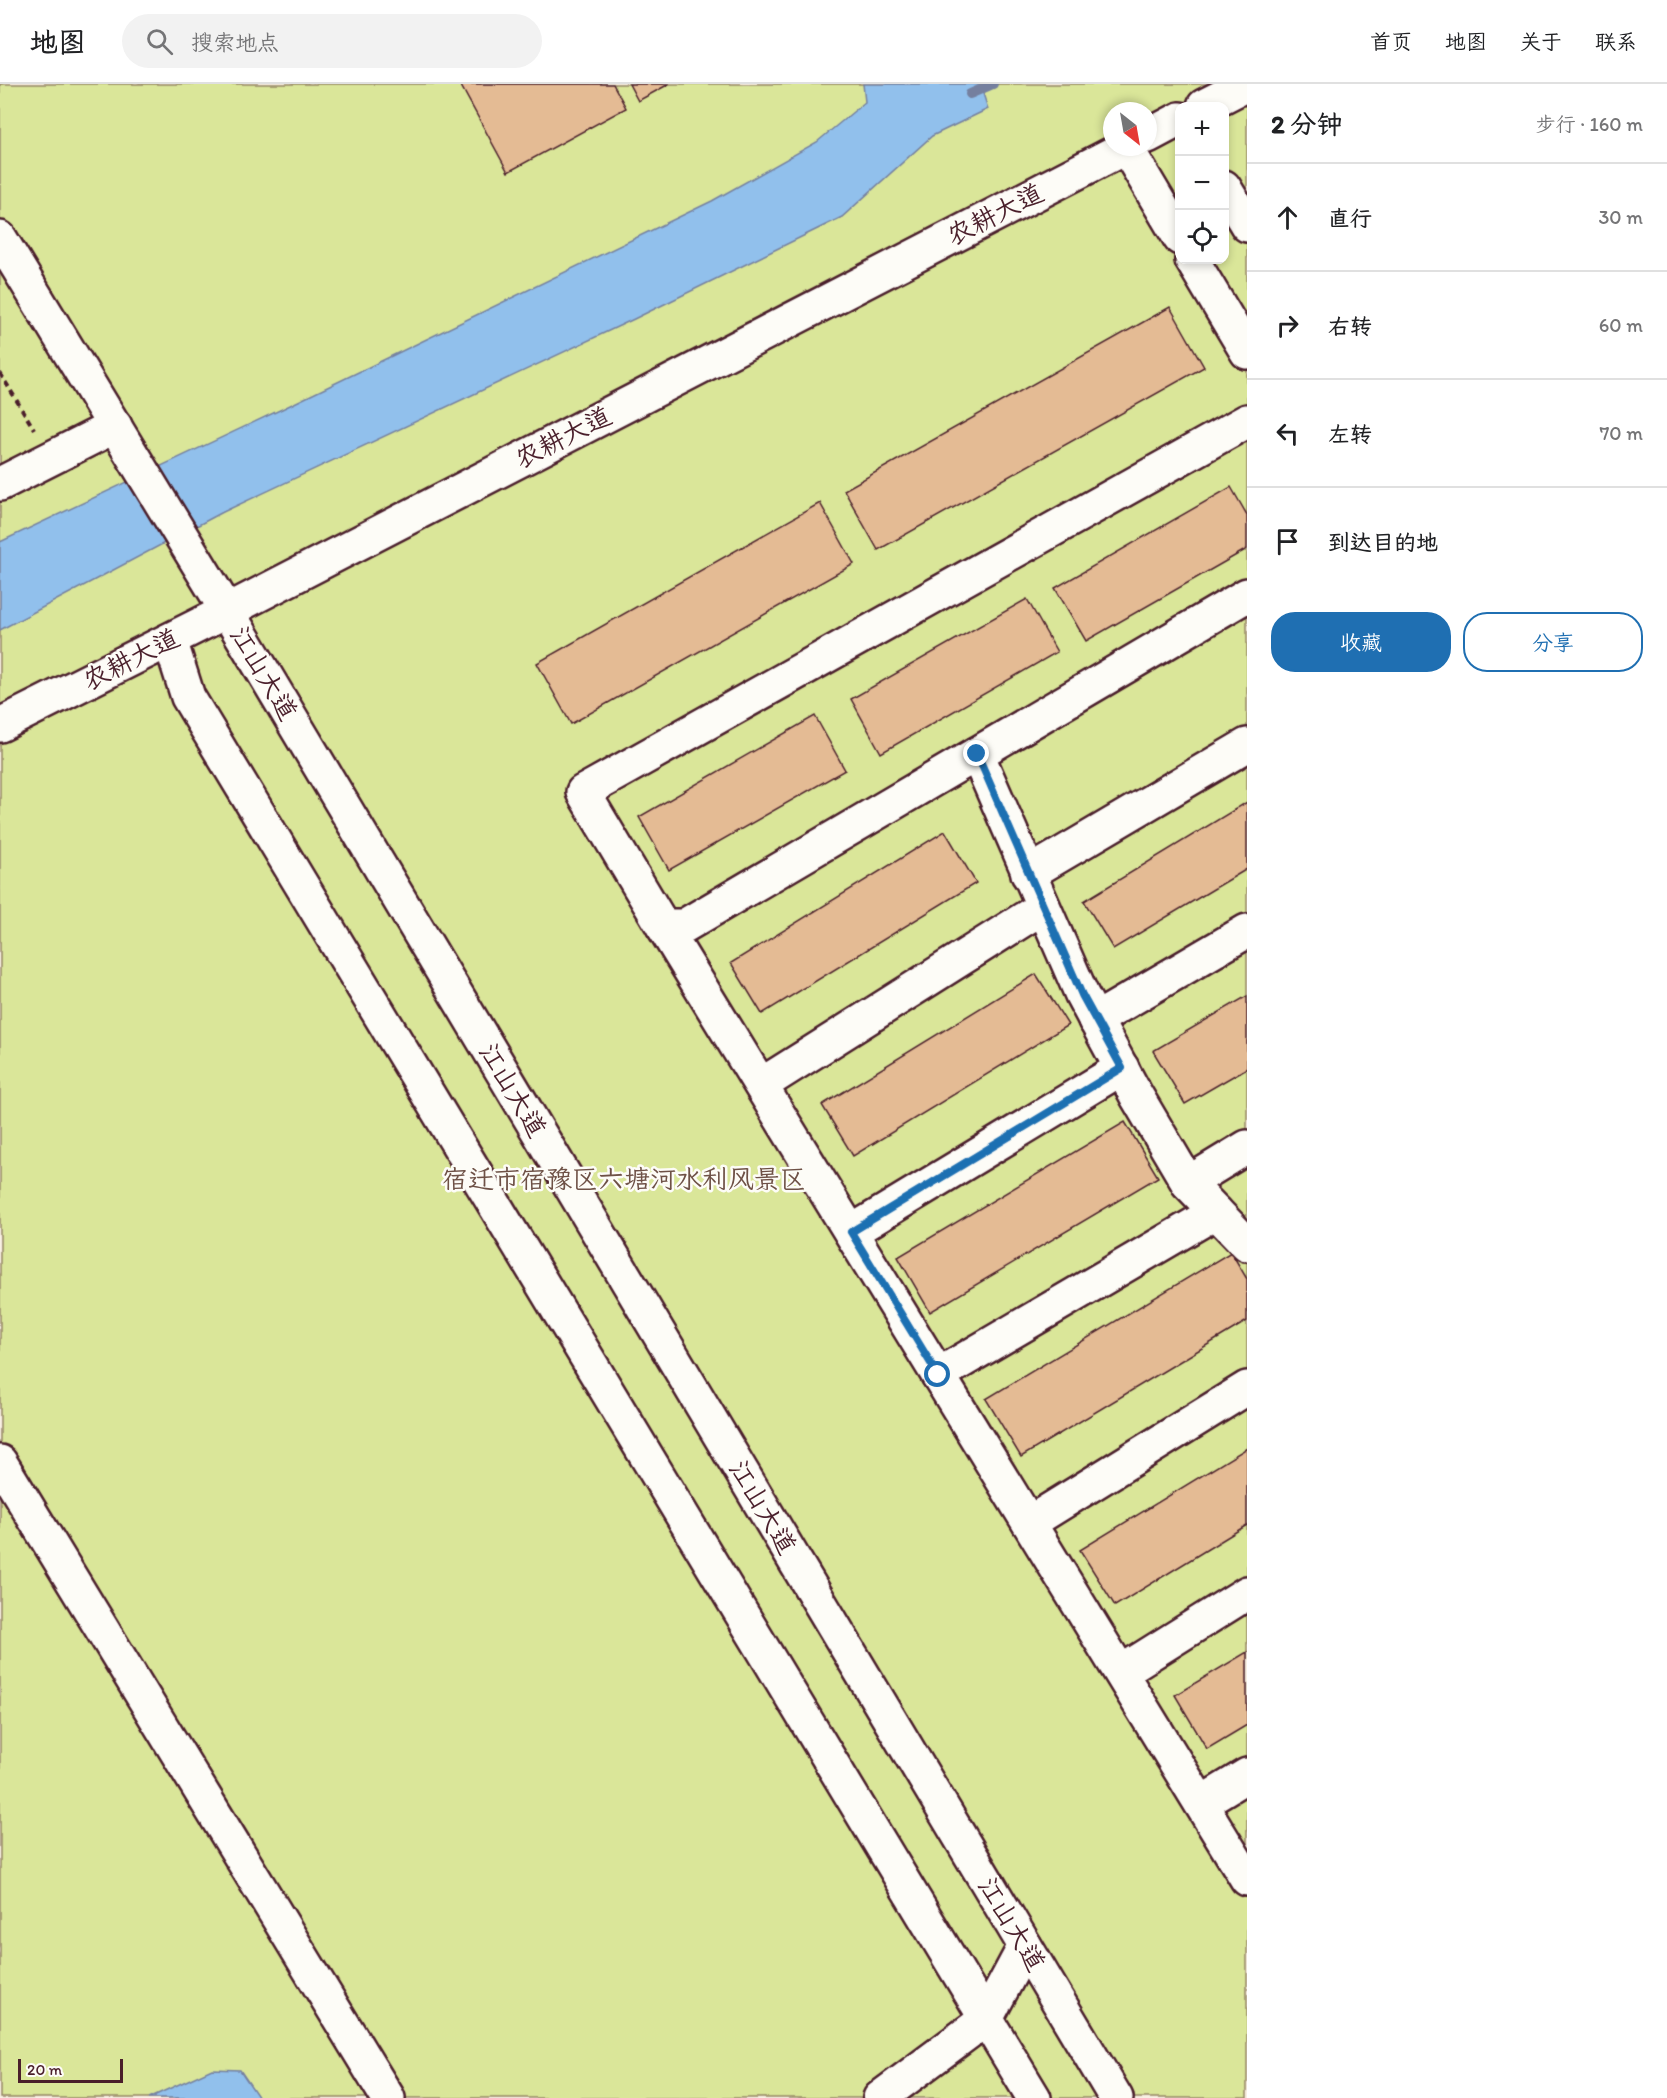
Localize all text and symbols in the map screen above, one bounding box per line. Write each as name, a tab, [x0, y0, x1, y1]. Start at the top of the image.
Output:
search box	[122, 14, 542, 68]
text: 地图	[30, 25, 86, 59]
icon: search	[143, 25, 176, 58]
text: 搜索地点	[191, 29, 279, 56]
text: 首页	[1370, 29, 1412, 54]
text: 地图	[1445, 29, 1487, 54]
text: 关于	[1520, 29, 1562, 54]
text: 联系	[1595, 29, 1637, 54]
north arrow	[1103, 102, 1157, 156]
map controls	[1175, 102, 1229, 264]
button: +	[1175, 102, 1229, 156]
text: 2 分钟	[1271, 108, 1343, 140]
text: 步行 · 160 m	[1536, 112, 1643, 136]
button: −	[1175, 156, 1229, 210]
street label: 农耕大道	[941, 176, 1049, 252]
icon: ahead	[1271, 201, 1304, 234]
text: 直行	[1328, 205, 1372, 232]
text: 30 m	[1598, 205, 1643, 229]
button: locate	[1175, 210, 1229, 264]
icon: right	[1271, 309, 1304, 342]
text: 右转	[1328, 313, 1372, 340]
text: 60 m	[1599, 313, 1643, 337]
street label: 农耕大道	[509, 399, 617, 475]
icon: left	[1271, 417, 1304, 450]
text: 左转	[1328, 421, 1372, 448]
text: 70 m	[1599, 421, 1643, 445]
icon: arrive	[1271, 525, 1304, 558]
text: 到达目的地	[1328, 529, 1438, 556]
button: 收藏	[1271, 612, 1451, 672]
button: 分享	[1463, 612, 1643, 672]
street label: 江山大道	[223, 620, 305, 726]
street label: 农耕大道	[77, 621, 185, 697]
route end	[963, 740, 989, 766]
street label: 江山大道	[472, 1037, 554, 1143]
park label: 宿迁市宿豫区六塘河水利风景区	[442, 1163, 806, 1195]
route start	[924, 1361, 950, 1387]
street label: 江山大道	[722, 1454, 804, 1560]
street label: 江山大道	[971, 1871, 1053, 1977]
scale bar	[18, 2056, 123, 2084]
text: 20 m	[27, 2060, 62, 2079]

